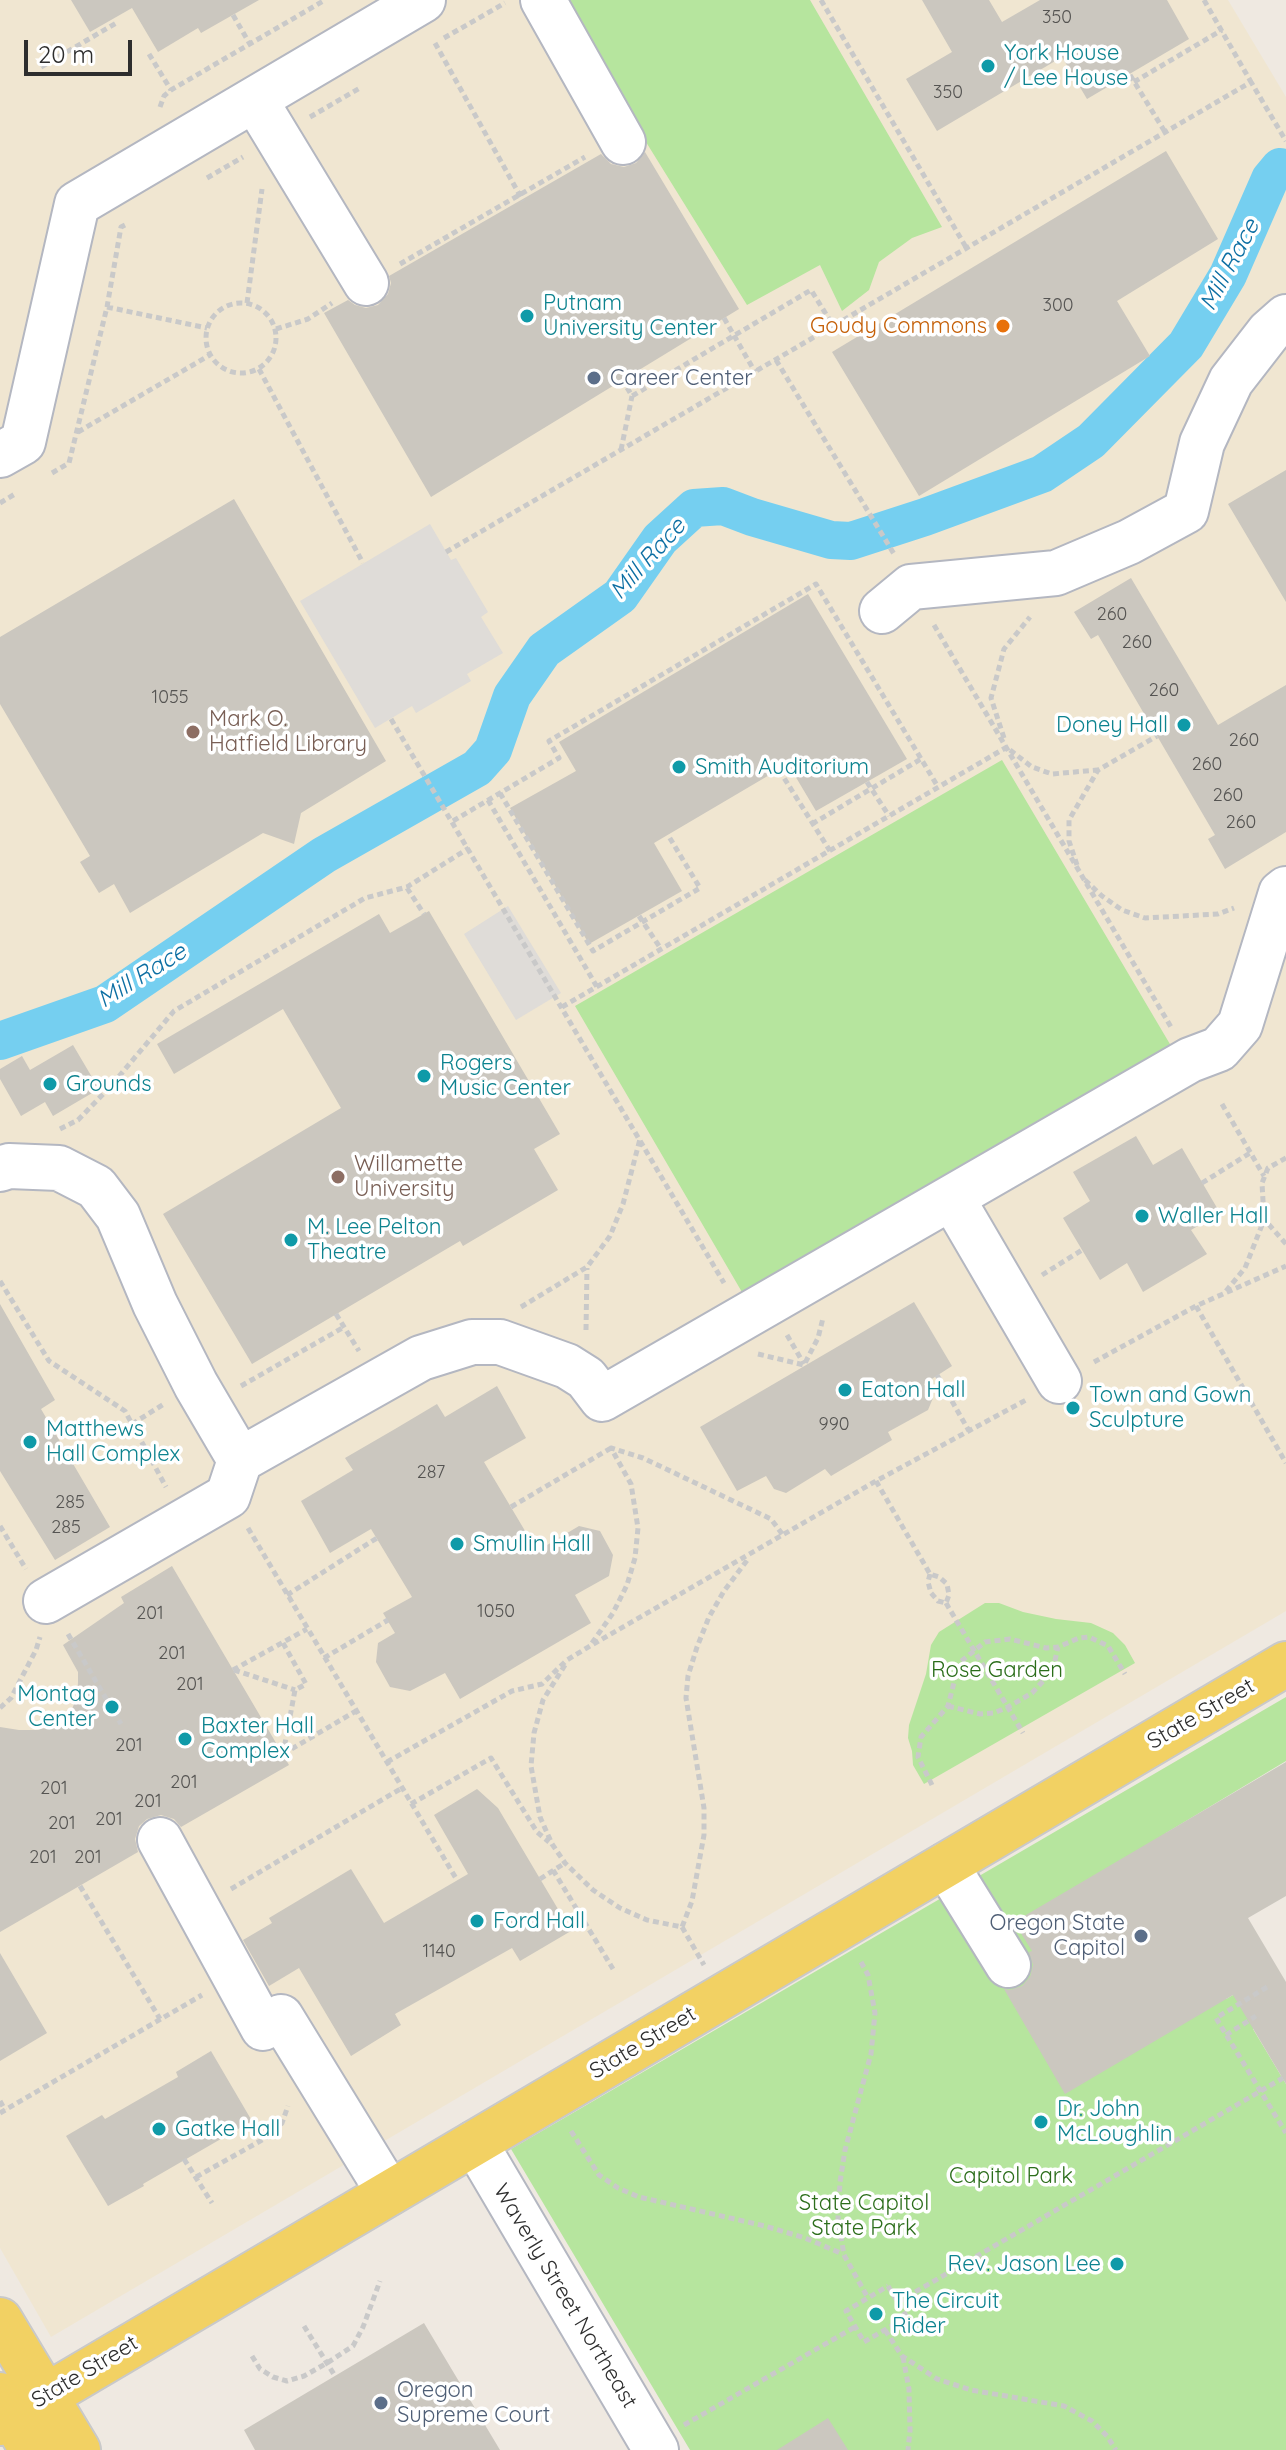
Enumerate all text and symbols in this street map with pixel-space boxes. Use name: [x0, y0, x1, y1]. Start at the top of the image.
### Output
house number: 350: [1042, 7, 1072, 29]
scale bar: [28, 24, 136, 74]
text: 20 m: [38, 39, 94, 69]
place label: York House / Lee House: [1004, 40, 1128, 92]
marker: York House / Lee House: [979, 57, 997, 75]
house number: 350: [933, 82, 963, 104]
water label: Mill Race: [1194, 214, 1266, 316]
place label: Putnam University Center: [543, 290, 717, 342]
house number: 300: [1043, 295, 1073, 317]
marker: Putnam University Center: [518, 307, 536, 325]
place label: Goudy Commons: [810, 313, 987, 339]
marker: Goudy Commons: [994, 317, 1012, 335]
place label: Career Center: [610, 365, 753, 391]
marker: Career Center: [585, 369, 603, 387]
water label: Mill Race: [604, 512, 692, 606]
house number: 260: [1097, 604, 1127, 626]
house number: 260: [1122, 632, 1152, 654]
house number: 260: [1149, 680, 1179, 702]
house number: 1055: [152, 687, 188, 709]
place label: Mark O. Hatfield Library: [209, 706, 367, 758]
place label: Doney Hall: [1056, 712, 1168, 738]
marker: Doney Hall: [1175, 716, 1193, 734]
marker: Mark O. Hatfield Library: [184, 723, 202, 741]
house number: 260: [1229, 730, 1259, 752]
place label: Smith Auditorium: [695, 754, 869, 780]
house number: 260: [1192, 754, 1222, 776]
marker: Smith Auditorium: [670, 758, 688, 776]
house number: 260: [1213, 785, 1243, 807]
house number: 260: [1226, 812, 1256, 834]
water label: Mill Race: [92, 937, 192, 1015]
place label: Rogers Music Center: [440, 1050, 571, 1102]
marker: Rogers Music Center: [415, 1067, 433, 1085]
place label: Grounds: [66, 1071, 151, 1097]
marker: Grounds: [41, 1075, 59, 1093]
place label: Willamette University: [354, 1151, 463, 1202]
marker: Willamette University: [329, 1168, 347, 1186]
place label: Waller Hall: [1158, 1203, 1268, 1229]
marker: Waller Hall: [1133, 1207, 1151, 1225]
place label: M. Lee Pelton Theatre: [307, 1214, 441, 1266]
marker: M. Lee Pelton Theatre: [282, 1231, 300, 1249]
place label: Eaton Hall: [861, 1377, 965, 1403]
marker: Eaton Hall: [836, 1381, 854, 1399]
place label: Town and Gown Sculpture: [1089, 1382, 1251, 1434]
marker: Town and Gown Sculpture: [1064, 1399, 1082, 1417]
house number: 990: [819, 1414, 849, 1436]
place label: Matthews Hall Complex: [46, 1416, 180, 1468]
marker: Matthews Hall Complex: [21, 1433, 39, 1451]
house number: 287: [417, 1462, 445, 1484]
house number: 285: [55, 1492, 85, 1514]
house number: 285: [51, 1517, 81, 1539]
place label: Smullin Hall: [473, 1531, 591, 1557]
marker: Smullin Hall: [448, 1535, 466, 1553]
house number: 1050: [477, 1601, 515, 1623]
house number: 201: [136, 1603, 164, 1625]
house number: 201: [158, 1643, 186, 1665]
park label: Rose Garden: [931, 1657, 1063, 1683]
street label: State Street: [1143, 1673, 1259, 1755]
house number: 201: [176, 1674, 204, 1696]
place label: Montag Center: [17, 1681, 96, 1732]
marker: Montag Center: [103, 1698, 121, 1716]
place label: Baxter Hall Complex: [201, 1713, 314, 1764]
marker: Baxter Hall Complex: [176, 1730, 194, 1748]
house number: 201: [115, 1735, 143, 1757]
house number: 201: [170, 1772, 198, 1794]
house number: 201: [40, 1778, 68, 1800]
house number: 201: [134, 1791, 162, 1813]
house number: 201: [95, 1809, 123, 1831]
house number: 201: [48, 1813, 76, 1835]
house number: 201: [29, 1847, 57, 1869]
house number: 201: [74, 1847, 102, 1869]
place label: Ford Hall: [493, 1908, 585, 1934]
place label: Oregon State Capitol: [990, 1910, 1125, 1962]
marker: Ford Hall: [468, 1912, 486, 1930]
marker: Oregon State Capitol: [1132, 1927, 1150, 1945]
house number: 1140: [422, 1941, 456, 1963]
street label: State Street: [585, 2001, 701, 2085]
place label: Dr. John McLoughlin: [1057, 2096, 1173, 2148]
marker: Dr. John McLoughlin: [1032, 2113, 1050, 2131]
place label: Gatke Hall: [175, 2116, 280, 2142]
marker: Gatke Hall: [150, 2120, 168, 2138]
park label: Capitol Park: [949, 2163, 1073, 2189]
street label: Waverly Street Northeast: [487, 2179, 643, 2413]
park label: State Capitol State Park: [799, 2190, 929, 2242]
place label: Rev. Jason Lee: [948, 2251, 1101, 2277]
marker: Rev. Jason Lee: [1108, 2255, 1126, 2273]
place label: The Circuit Rider: [892, 2288, 999, 2340]
marker: The Circuit Rider: [867, 2305, 885, 2323]
street label: State Street: [27, 2330, 143, 2414]
place label: Oregon Supreme Court: [397, 2377, 550, 2428]
marker: Oregon Supreme Court: [372, 2394, 390, 2412]

